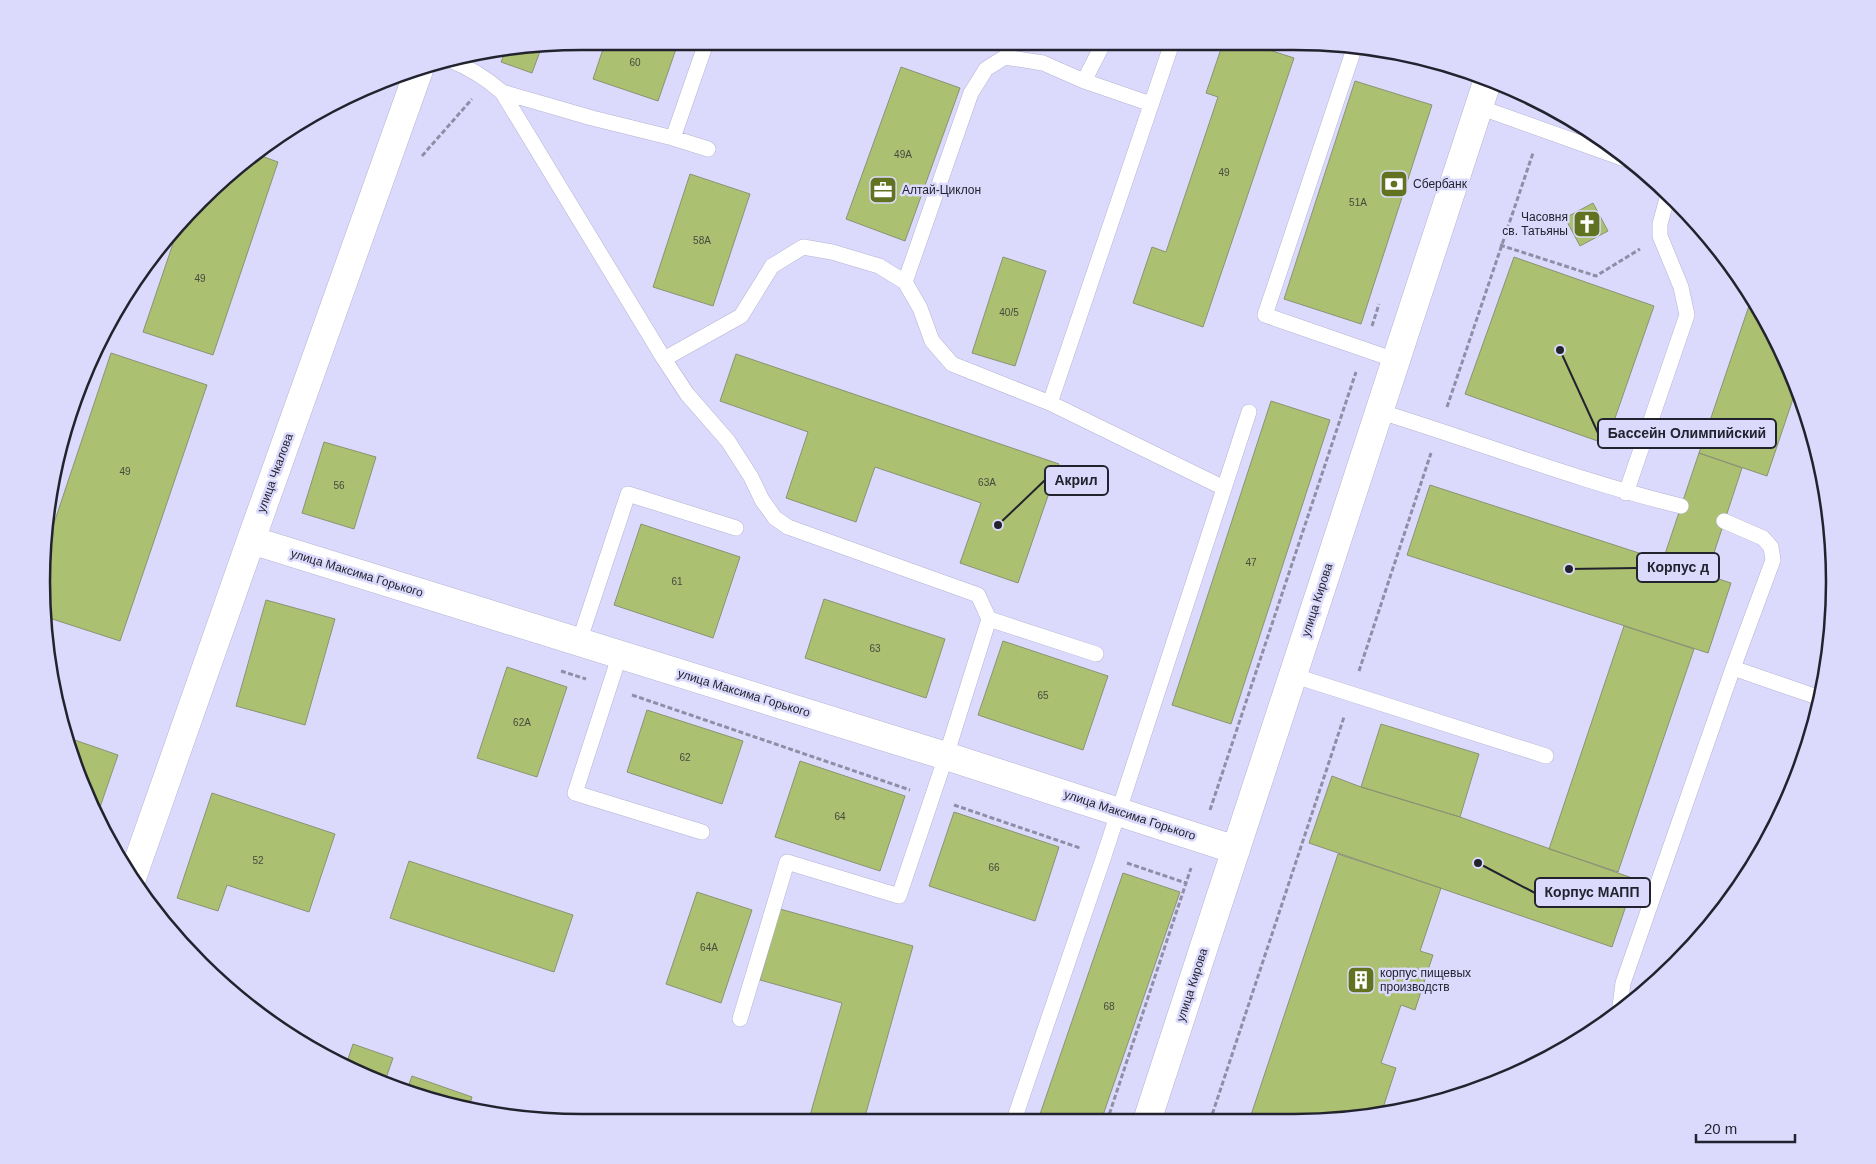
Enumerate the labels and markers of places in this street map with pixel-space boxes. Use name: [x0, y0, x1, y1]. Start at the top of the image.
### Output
bank icon: Сбербанк: [1379, 169, 1409, 199]
office icon: Алтай-Циклон: [868, 175, 898, 205]
place label: Сбербанк: [1413, 177, 1468, 191]
place label: Алтай-Циклон: [902, 183, 981, 197]
church icon: Часовня св. Татьяны: [1572, 209, 1602, 239]
place label: Часовня св. Татьяны: [1502, 210, 1568, 238]
callout: Бассейн Олимпийский: [1598, 419, 1776, 448]
callout: Акрил: [1045, 466, 1108, 495]
callout: Корпус д: [1637, 553, 1719, 582]
callout: Корпус МАПП: [1535, 878, 1650, 907]
building icon: корпус пищевых производств: [1346, 965, 1376, 995]
place label: корпус пищевых производств: [1380, 966, 1471, 994]

